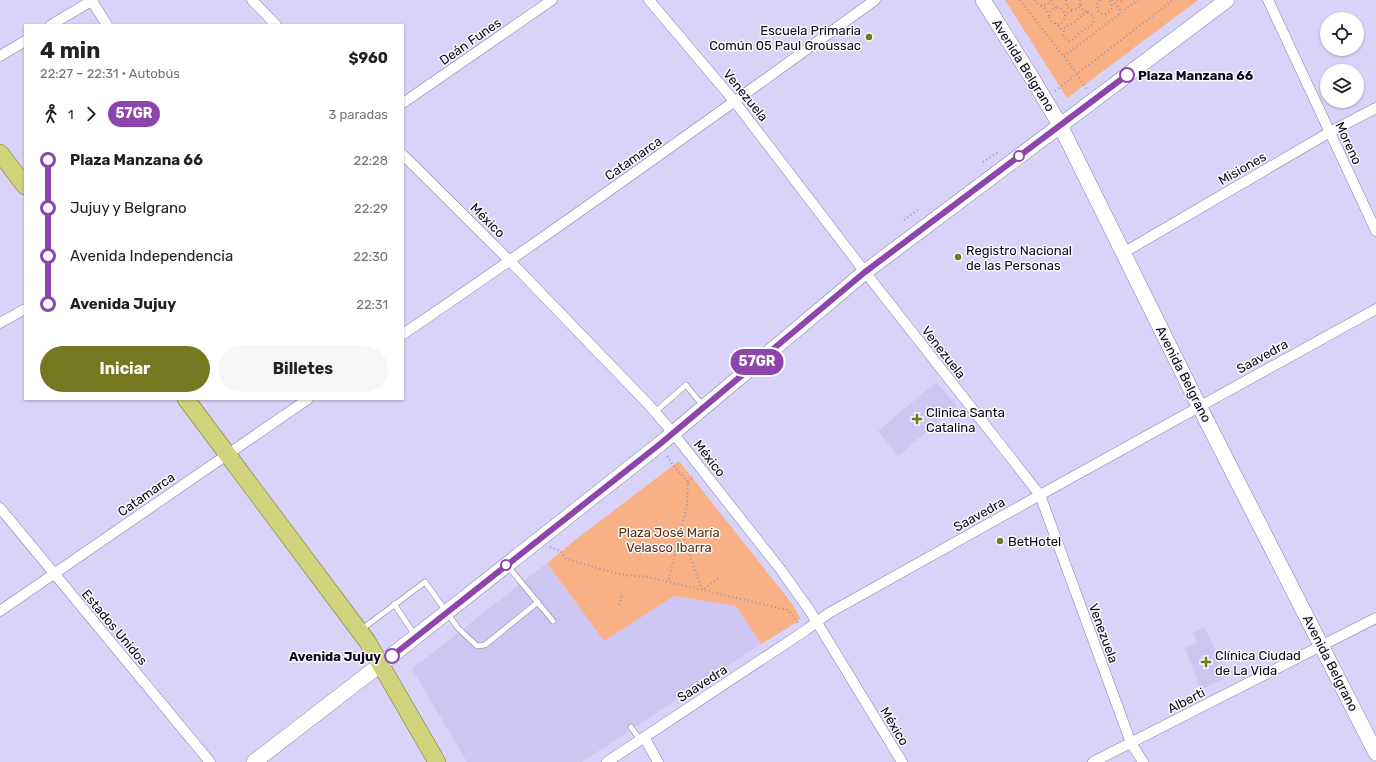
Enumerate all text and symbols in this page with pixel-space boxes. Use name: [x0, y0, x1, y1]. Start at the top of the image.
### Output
map controls: [1320, 12, 1364, 108]
button: locate: [1320, 12, 1364, 56]
street label: Deán Funes: [437, 15, 504, 68]
street label: Avenida Belgrano: [988, 16, 1058, 115]
place label: Escuela Primaria Común 05 Paul Groussac: [709, 23, 861, 53]
marker: Escuela Primaria Común 05 Paul Groussac: [864, 32, 874, 42]
text: 4 min: [40, 37, 100, 64]
text: $960: [348, 49, 388, 67]
button: layers: [1320, 64, 1364, 108]
text: 22:27 – 22:31 · Autobús: [40, 66, 180, 81]
street label: Venezuela: [720, 66, 771, 124]
marker: Plaza Manzana 66: [1119, 67, 1135, 83]
place label: Plaza Manzana 66: [1138, 68, 1254, 83]
icon: walk: [40, 103, 62, 125]
icon: forward: [80, 103, 102, 125]
text: 57GR: [116, 105, 152, 122]
text: 1: [68, 107, 74, 122]
text: 3 paradas: [329, 107, 388, 122]
street label: Moreno: [1332, 120, 1365, 167]
street label: Catamarca: [602, 133, 665, 183]
street label: Misiones: [1216, 149, 1269, 188]
unlabelled marker: [1013, 150, 1025, 162]
text: Plaza Manzana 66: [70, 151, 203, 169]
text: 22:28: [354, 153, 388, 168]
text: Jujuy y Belgrano: [70, 199, 187, 217]
street label: México: [467, 200, 508, 241]
text: 22:29: [354, 201, 388, 216]
place label: Registro Nacional de las Personas: [966, 243, 1072, 273]
text: Avenida Independencia: [70, 247, 233, 265]
text: 22:30: [353, 249, 388, 264]
marker: Registro Nacional de las Personas: [953, 252, 963, 262]
text: Avenida Jujuy: [70, 295, 176, 313]
text: 22:31: [356, 297, 388, 312]
street label: Venezuela: [919, 323, 969, 381]
street label: Avenida Belgrano: [1152, 324, 1214, 425]
street label: Saavedra: [1234, 336, 1290, 377]
button: Iniciar: [40, 346, 210, 392]
button: Billetes: [218, 346, 388, 392]
line badge: 57GR: [729, 349, 785, 375]
text: 57GR: [739, 353, 775, 370]
place label: Clinica Santa Catalina: [926, 405, 1005, 435]
marker: Clinica Santa Catalina: [911, 413, 923, 425]
street label: México: [691, 437, 729, 480]
street label: Catamarca: [115, 469, 178, 519]
street label: Saavedra: [951, 494, 1007, 535]
park label: Plaza José María Velasco Ibarra: [618, 525, 720, 555]
place label: BetHotel: [1008, 534, 1061, 549]
marker: BetHotel: [995, 536, 1005, 546]
unlabelled marker: [500, 559, 512, 571]
street label: Estados Unidos: [79, 587, 151, 668]
street label: Venezuela: [1086, 601, 1121, 665]
street label: Avenida Belgrano: [1299, 613, 1361, 714]
marker: Avenida Jujuy: [384, 648, 400, 664]
place label: Clínica Ciudad de La Vida: [1215, 648, 1301, 678]
place label: Avenida Jujuy: [289, 649, 381, 664]
marker: Clínica Ciudad de La Vida: [1200, 656, 1212, 668]
street label: Saavedra: [675, 662, 730, 705]
street label: Alberti: [1165, 685, 1207, 716]
street label: México: [877, 704, 912, 748]

